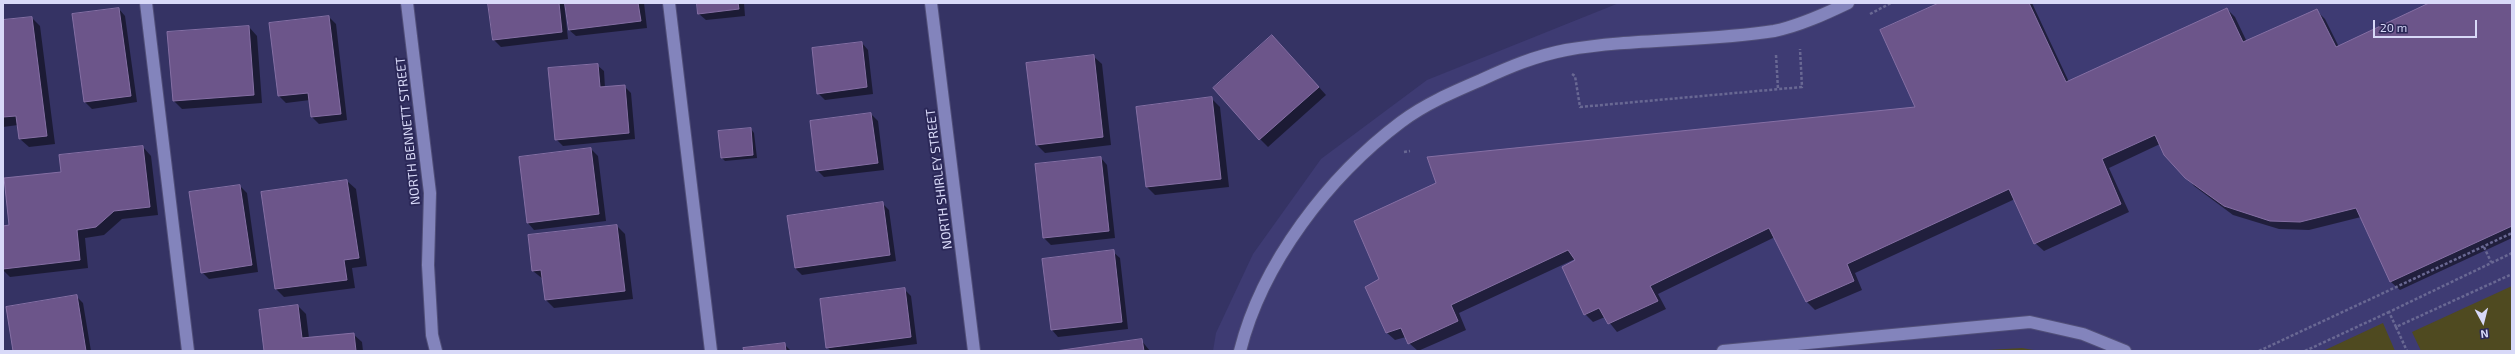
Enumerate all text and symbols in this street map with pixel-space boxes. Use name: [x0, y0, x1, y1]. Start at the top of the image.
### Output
scale bar: [2375, 12, 2479, 38]
text: 20 m: [2380, 20, 2407, 34]
street label: NORTH BENNETT STREET: [392, 56, 424, 206]
street label: NORTH SHIRLEY STREET: [923, 108, 955, 250]
north arrow: [2463, 302, 2503, 342]
text: N: [2480, 327, 2489, 341]

